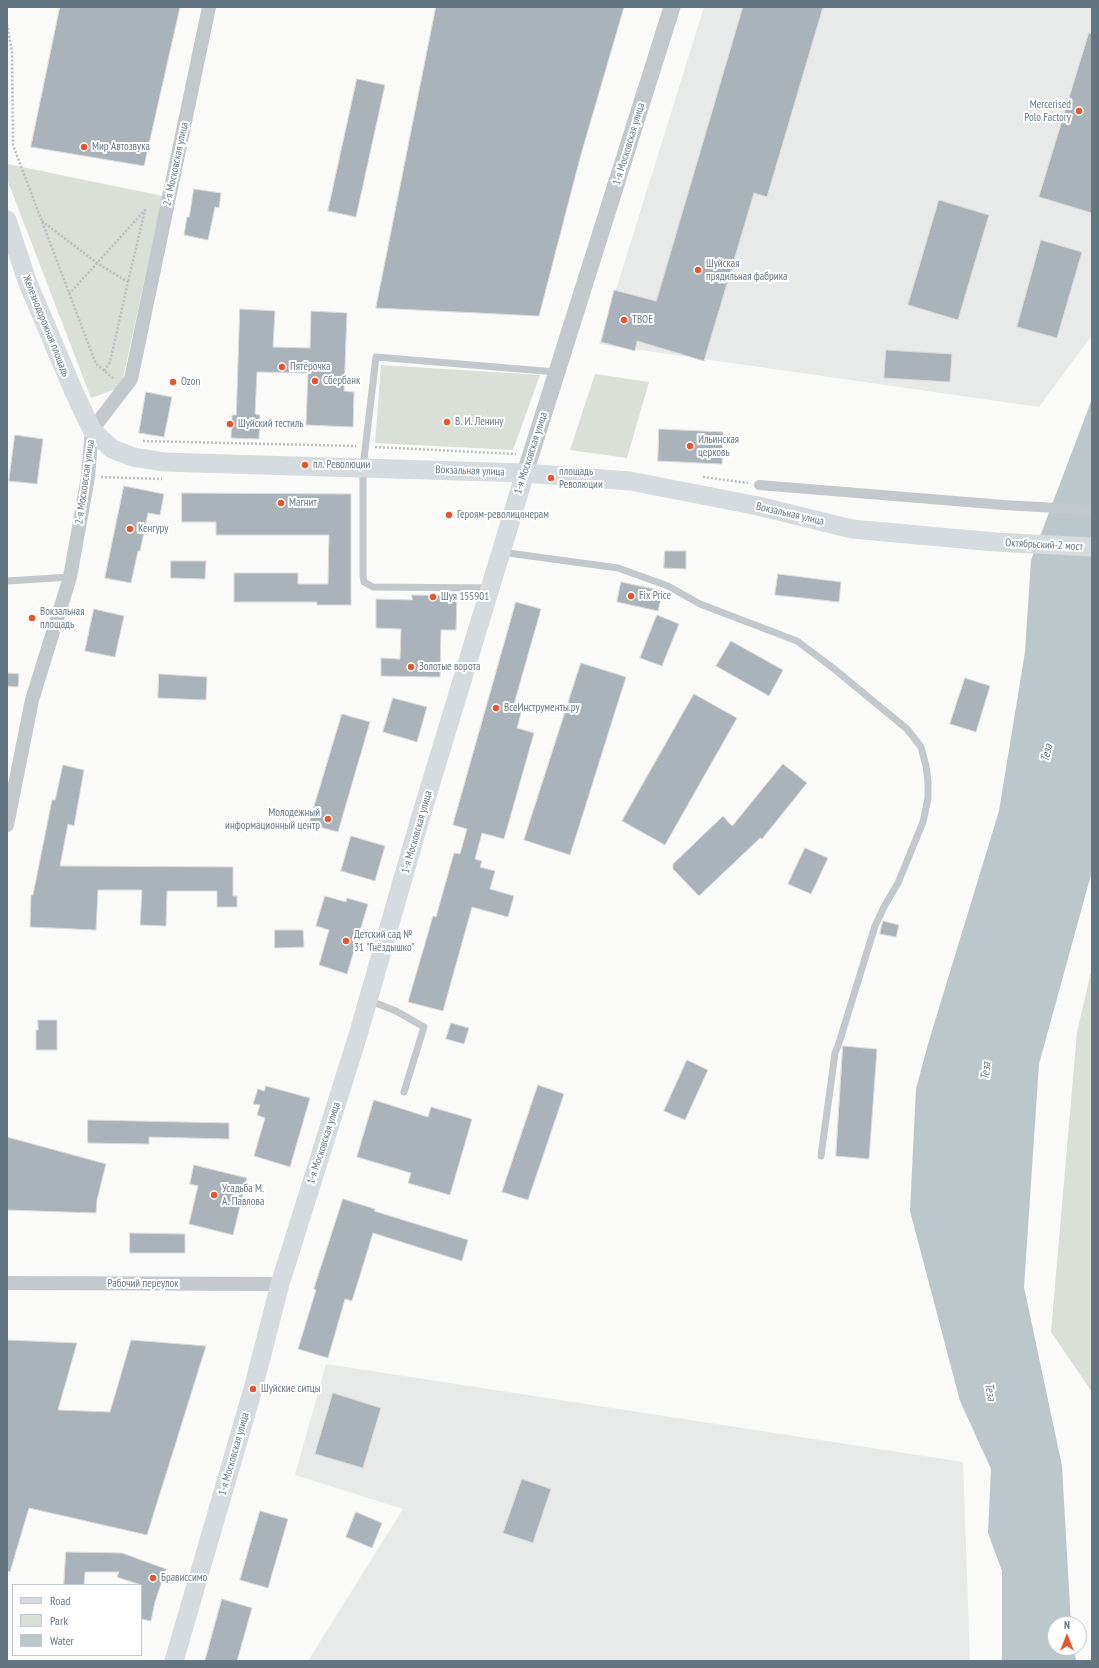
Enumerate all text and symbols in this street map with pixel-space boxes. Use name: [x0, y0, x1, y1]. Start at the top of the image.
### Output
place label: Mercerised Polo Factory: [1024, 98, 1071, 124]
street label: 1-я Московская улица: [610, 101, 648, 187]
marker: Mercerised Polo Factory: [1074, 106, 1084, 116]
street label: 2-я Московская улица: [161, 121, 191, 207]
place label: Мир Автозвука: [92, 140, 150, 154]
marker: Мир Автозвука: [79, 142, 89, 152]
place label: Шуйская прядильная фабрика: [706, 257, 787, 283]
marker: Шуйская прядильная фабрика: [693, 265, 703, 275]
street label: Железнодорожная площадь: [20, 273, 72, 379]
place label: ТВОЕ: [632, 313, 653, 327]
marker: ТВОЕ: [619, 315, 629, 325]
place label: Пятёрочка: [290, 360, 331, 374]
marker: Пятёрочка: [277, 362, 287, 372]
place label: Сбербанк: [323, 374, 360, 388]
place label: Ozon: [181, 375, 200, 389]
marker: Сбербанк: [310, 376, 320, 386]
marker: Ozon: [168, 377, 178, 387]
street label: 1-я Московская улица: [512, 410, 550, 496]
place label: В. И. Ленину: [455, 415, 503, 429]
place label: Шуйский тестиль: [238, 417, 303, 431]
marker: В. И. Ленину: [442, 417, 452, 427]
marker: Шуйский тестиль: [225, 419, 235, 429]
place label: Ильинская церковь: [698, 433, 739, 459]
street label: 2-я Московская улица: [73, 439, 97, 525]
marker: Ильинская церковь: [685, 441, 695, 451]
place label: пл. Революции: [313, 458, 370, 472]
marker: пл. Революции: [300, 460, 310, 470]
street label: Вокзальная улица: [435, 463, 505, 479]
place label: площадь Революции: [559, 465, 603, 491]
marker: площадь Революции: [546, 473, 556, 483]
place label: Магнит: [289, 496, 317, 510]
marker: Магнит: [276, 498, 286, 508]
street label: Вокзальная улица: [755, 500, 825, 528]
place label: Героям-револицонерам: [457, 508, 549, 522]
marker: Героям-револицонерам: [444, 510, 454, 520]
place label: Кенгуру: [138, 522, 168, 536]
marker: Кенгуру: [125, 524, 135, 534]
street label: Октябрьский-2 мост: [1005, 536, 1083, 554]
place label: Fix Price: [639, 589, 671, 603]
place label: Шуя 155901: [441, 590, 489, 604]
marker: Fix Price: [626, 591, 636, 601]
marker: Шуя 155901: [428, 592, 438, 602]
place label: Вокзальная площадь: [40, 605, 85, 631]
marker: Вокзальная площадь: [27, 613, 37, 623]
place label: Золотые ворота: [419, 660, 480, 674]
marker: Золотые ворота: [406, 662, 416, 672]
place label: ВсеИнструменты.ру: [504, 701, 580, 715]
marker: ВсеИнструменты.ру: [491, 703, 501, 713]
water label: Теза: [1038, 743, 1056, 763]
street label: 1-я Московская улица: [399, 789, 435, 875]
place label: Молодежный информационный центр: [225, 806, 320, 832]
marker: Молодежный информационный центр: [323, 814, 333, 824]
place label: Детский сад № 31 "Гнёздышко": [354, 928, 414, 954]
marker: Детский сад № 31 "Гнёздышко": [341, 936, 351, 946]
water label: Теза: [978, 1061, 994, 1081]
street label: 1-я Московская улица: [305, 1100, 343, 1186]
place label: Усадьба М. А. Павлова: [222, 1182, 264, 1208]
marker: Усадьба М. А. Павлова: [209, 1190, 219, 1200]
street label: Рабочий переулок: [108, 1277, 178, 1291]
place label: Шуйские ситцы: [261, 1382, 321, 1396]
water label: Теза: [981, 1382, 999, 1402]
marker: Шуйские ситцы: [248, 1384, 258, 1394]
street label: 1-я Московская улица: [216, 1411, 252, 1497]
place label: Брависсимо: [161, 1571, 207, 1585]
marker: Брависсимо: [148, 1573, 158, 1583]
legend: [12, 1584, 142, 1656]
text: Road: [50, 1593, 70, 1608]
text: Park: [50, 1613, 68, 1628]
north arrow: [1047, 1616, 1087, 1656]
text: N: [1064, 1618, 1070, 1632]
text: Water: [50, 1633, 74, 1648]

